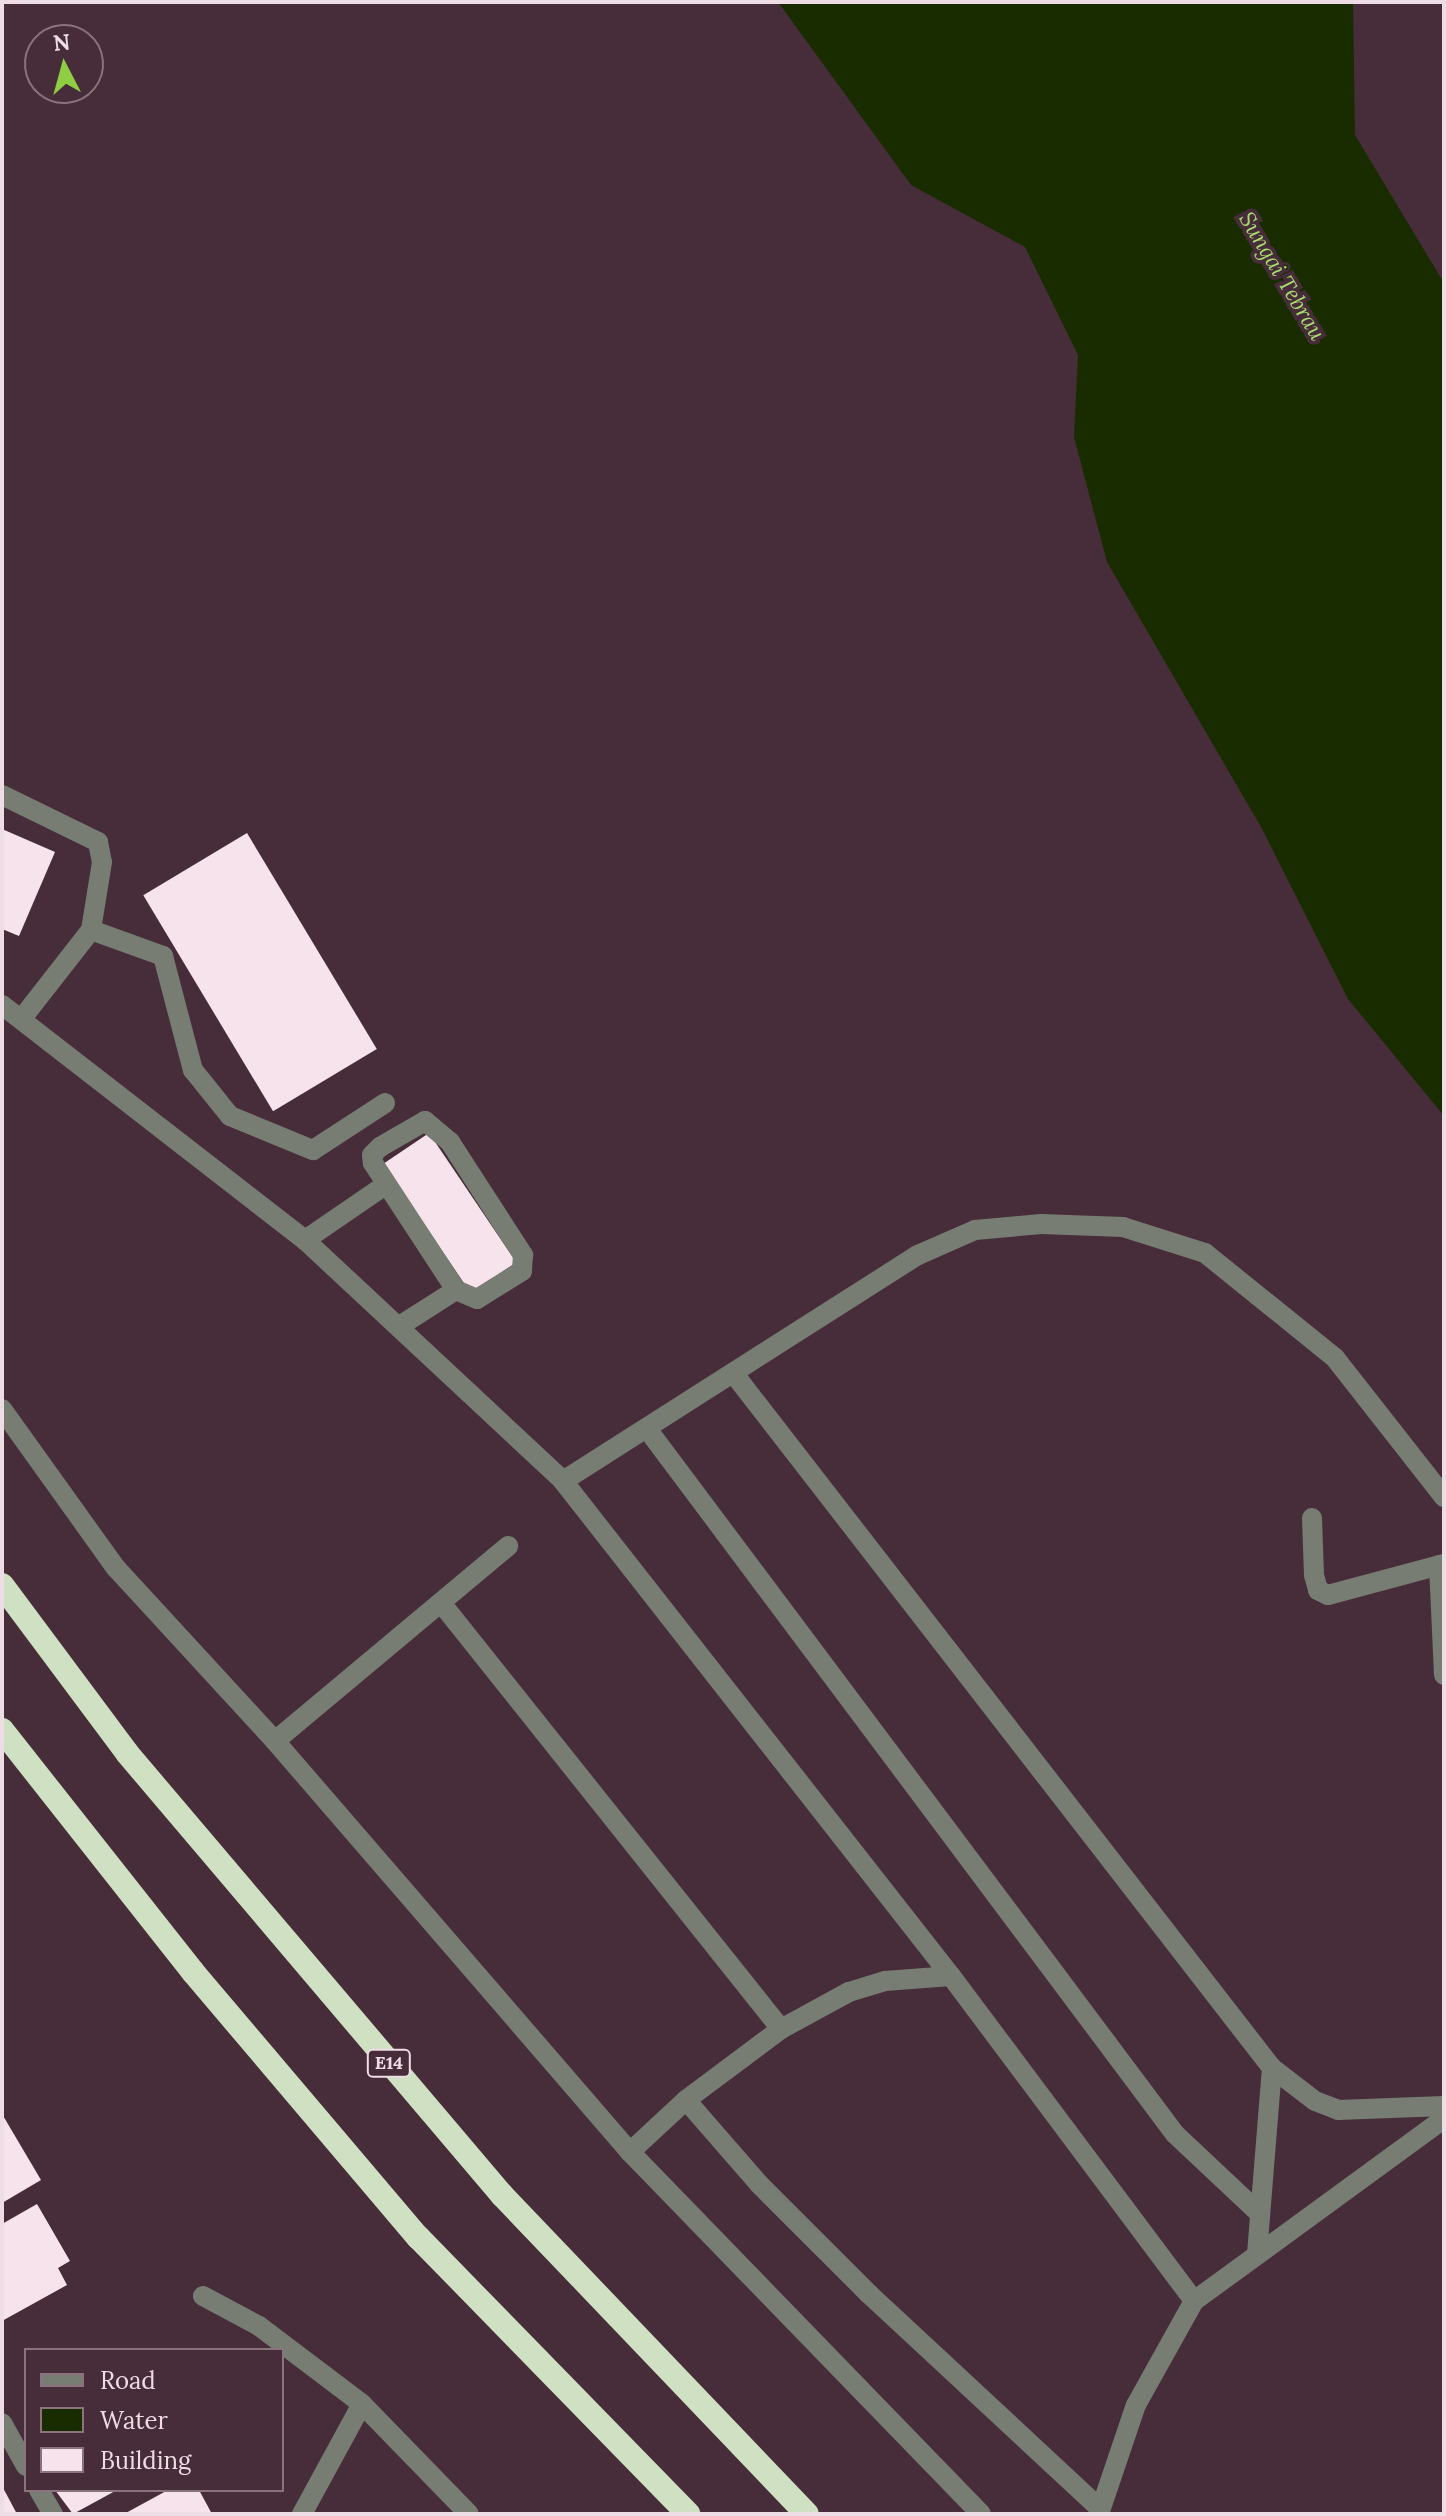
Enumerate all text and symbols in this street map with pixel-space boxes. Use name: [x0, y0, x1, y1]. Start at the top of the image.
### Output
north arrow: [24, 24, 104, 104]
text: N: [52, 27, 72, 57]
water label: Sungai Tebrau: [1233, 207, 1331, 345]
road number: E14: [365, 2049, 413, 2077]
legend: [24, 2348, 284, 2492]
text: Road: [100, 2365, 156, 2396]
text: Water: [100, 2405, 168, 2436]
text: Building: [100, 2445, 191, 2476]

